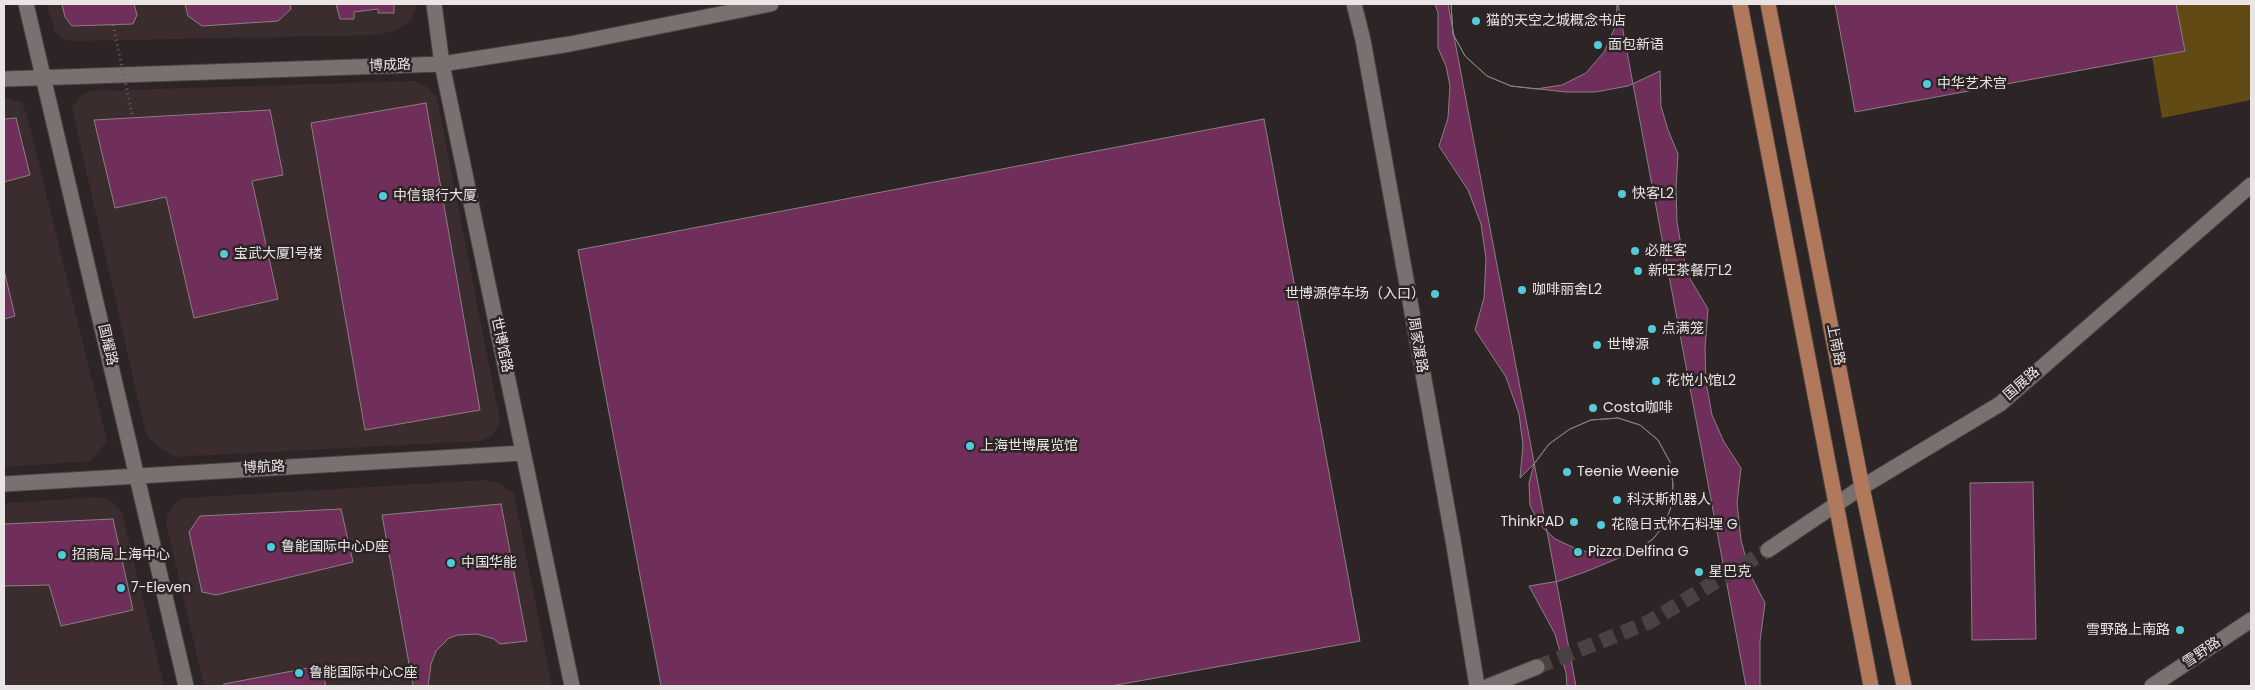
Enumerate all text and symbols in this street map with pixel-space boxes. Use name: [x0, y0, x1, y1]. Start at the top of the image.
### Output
place label: 猫的天空之城概念书店: [1486, 13, 1626, 29]
marker: 猫的天空之城概念书店: [1470, 15, 1482, 27]
place label: 面包新语: [1608, 37, 1664, 53]
marker: 面包新语: [1592, 39, 1604, 51]
street label: 博成路: [369, 57, 411, 75]
place label: 中华艺术宫: [1937, 76, 2007, 92]
marker: 中华艺术宫: [1921, 78, 1933, 90]
place label: 快客L2: [1632, 186, 1674, 202]
place label: 中信银行大厦: [393, 188, 477, 204]
marker: 快客L2: [1616, 188, 1628, 200]
marker: 中信银行大厦: [377, 190, 389, 202]
place label: 必胜客: [1645, 243, 1687, 259]
marker: 必胜客: [1629, 245, 1641, 257]
place label: 宝武大厦1号楼: [234, 246, 322, 262]
marker: 宝武大厦1号楼: [218, 248, 230, 260]
place label: 新旺茶餐厅L2: [1648, 263, 1732, 279]
marker: 新旺茶餐厅L2: [1632, 265, 1644, 277]
place label: 咖啡丽舍L2: [1532, 282, 1602, 298]
marker: 咖啡丽舍L2: [1516, 284, 1528, 296]
place label: 世博源停车场（入口）: [1285, 286, 1425, 302]
marker: 世博源停车场（入口）: [1429, 288, 1441, 300]
street label: 世博馆路: [487, 316, 515, 374]
street label: 周家渡路: [1404, 316, 1430, 374]
place label: 点满笼: [1662, 321, 1704, 337]
street label: 国耀路: [94, 323, 120, 367]
marker: 点满笼: [1646, 323, 1658, 335]
street label: 上南路: [1823, 323, 1847, 367]
place label: 世博源: [1607, 337, 1649, 353]
marker: 世博源: [1591, 339, 1603, 351]
street label: 国展路: [2001, 364, 2043, 404]
place label: 花悦小馆L2: [1666, 373, 1736, 389]
marker: 花悦小馆L2: [1650, 375, 1662, 387]
place label: Costa咖啡: [1603, 400, 1673, 416]
marker: Costa咖啡: [1587, 402, 1599, 414]
place label: 上海世博展览馆: [980, 438, 1078, 454]
marker: 上海世博展览馆: [964, 440, 976, 452]
street label: 博航路: [243, 459, 285, 477]
place label: Teenie Weenie: [1577, 464, 1679, 480]
marker: Teenie Weenie: [1561, 466, 1573, 478]
place label: 科沃斯机器人: [1627, 492, 1711, 508]
marker: 科沃斯机器人: [1611, 494, 1623, 506]
place label: ThinkPAD: [1500, 514, 1564, 530]
marker: ThinkPAD: [1568, 516, 1580, 528]
place label: 花隐日式怀石料理 G: [1611, 517, 1738, 533]
marker: 花隐日式怀石料理 G: [1595, 519, 1607, 531]
place label: 鲁能国际中心D座: [281, 539, 389, 555]
marker: 鲁能国际中心D座: [265, 541, 277, 553]
place label: Pizza Delfina G: [1588, 544, 1689, 560]
marker: Pizza Delfina G: [1572, 546, 1584, 558]
place label: 招商局上海中心: [72, 547, 170, 563]
marker: 招商局上海中心: [56, 549, 68, 561]
place label: 中国华能: [461, 555, 517, 571]
marker: 中国华能: [445, 557, 457, 569]
place label: 星巴克: [1709, 564, 1751, 580]
marker: 星巴克: [1693, 566, 1705, 578]
place label: 7-Eleven: [131, 580, 191, 596]
marker: 7-Eleven: [115, 582, 127, 594]
place label: 雪野路上南路: [2086, 622, 2170, 638]
marker: 雪野路上南路: [2174, 624, 2186, 636]
street label: 雪野路: [2180, 634, 2224, 672]
place label: 鲁能国际中心C座: [309, 665, 418, 681]
marker: 鲁能国际中心C座: [293, 667, 305, 679]

